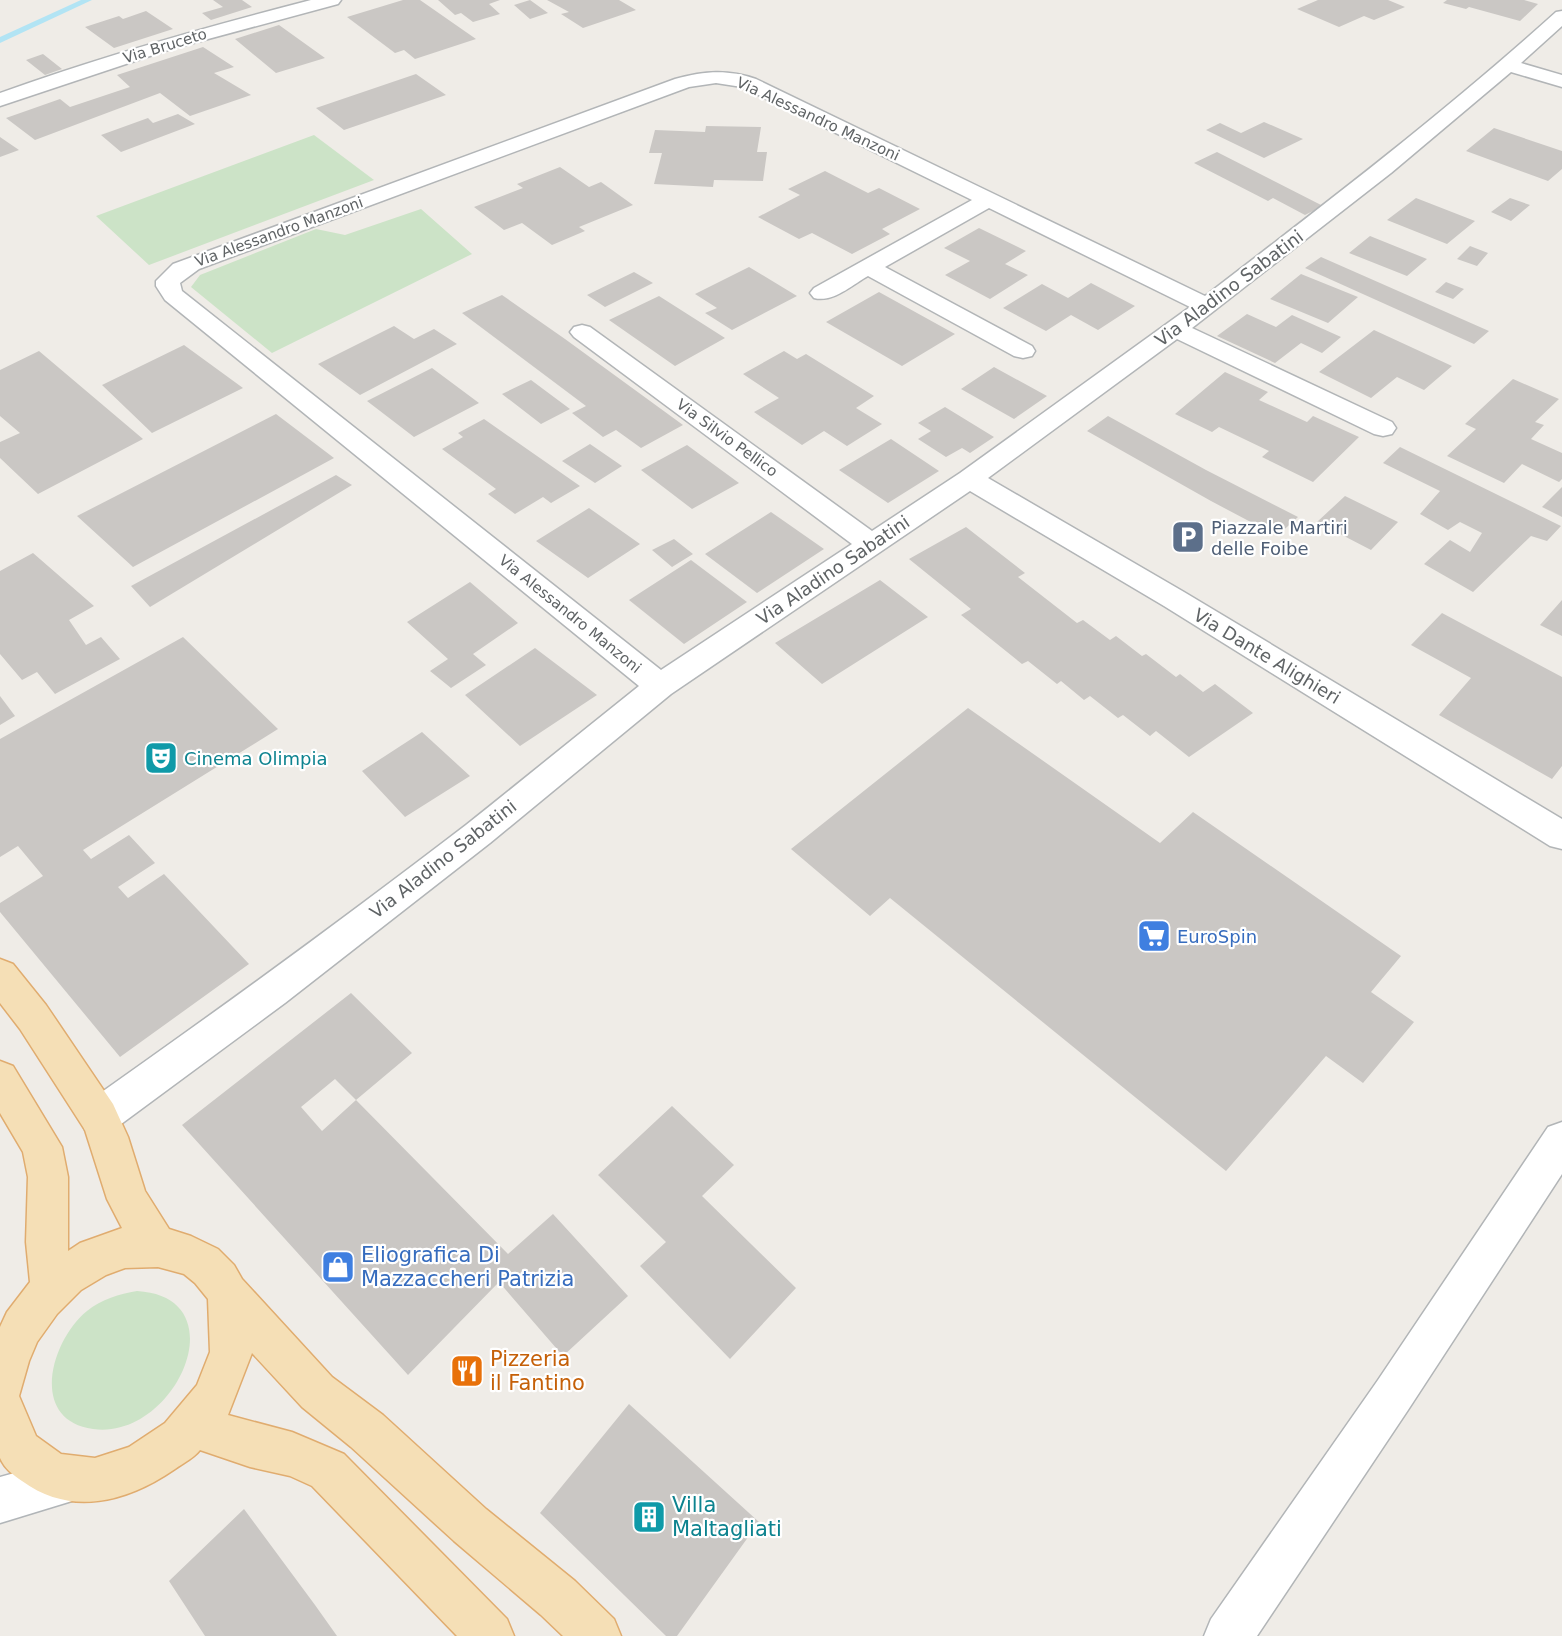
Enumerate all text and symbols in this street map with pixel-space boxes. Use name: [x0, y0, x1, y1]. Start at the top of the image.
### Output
street label: Via Bruceto: [121, 25, 209, 67]
street label: Via Alessandro Manzoni: [734, 73, 902, 165]
street label: Via Alessandro Manzoni: [192, 193, 366, 271]
street label: Via Aladino Sabatini: [1151, 225, 1307, 351]
street label: Via Silvio Pellico: [673, 395, 781, 481]
street label: Via Aladino Sabatini: [753, 511, 913, 629]
place label: Piazzale Martiri delle Foibe: [1211, 517, 1348, 559]
parking icon: Piazzale Martiri delle Foibe: [1170, 519, 1206, 555]
street label: Via Alessandro Manzoni: [495, 551, 645, 677]
street label: Via Dante Alighieri: [1190, 604, 1344, 708]
theatre icon: Cinema Olimpia: [143, 740, 179, 776]
place label: Cinema Olimpia: [184, 748, 328, 769]
street label: Via Aladino Sabatini: [366, 795, 520, 923]
supermarket icon: EuroSpin: [1136, 918, 1172, 954]
place label: EuroSpin: [1177, 926, 1257, 947]
place label: Eliografica Di Mazzaccheri Patrizia: [361, 1243, 574, 1291]
shop icon: Eliografica Di Mazzaccheri Patrizia: [320, 1249, 356, 1285]
place label: Pizzeria il Fantino: [490, 1347, 585, 1395]
restaurant icon: Pizzeria il Fantino: [449, 1353, 485, 1389]
place label: Villa Maltagliati: [672, 1493, 782, 1541]
building icon: Villa Maltagliati: [631, 1499, 667, 1535]

